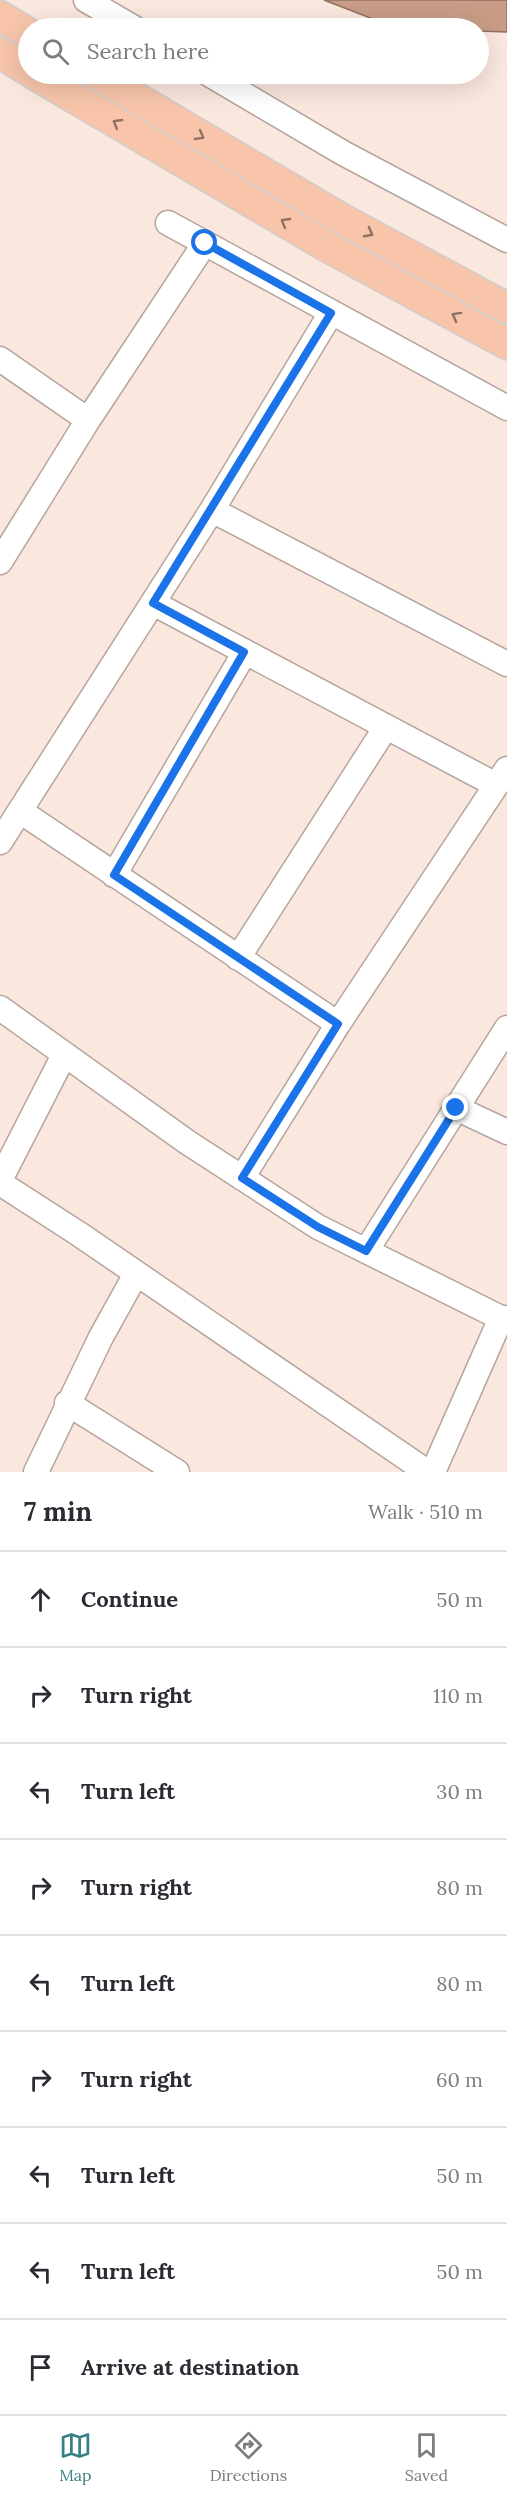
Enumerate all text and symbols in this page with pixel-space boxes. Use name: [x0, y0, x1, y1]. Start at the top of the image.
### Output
search box: [18, 18, 489, 84]
icon: search: [39, 35, 72, 68]
text: Search here: [87, 37, 209, 65]
one-way arrow: [113, 119, 123, 130]
one-way arrow: [194, 128, 204, 140]
one-way arrow: [281, 218, 291, 229]
one-way arrow: [363, 226, 373, 237]
route start: [191, 229, 217, 255]
one-way arrow: [452, 312, 462, 323]
route end: [442, 1094, 468, 1120]
text: 7 min: [24, 1495, 92, 1528]
text: Walk · 510 m: [368, 1499, 483, 1524]
icon: ahead: [24, 1583, 57, 1616]
text: Continue: [81, 1585, 178, 1613]
text: 50 m: [437, 1587, 483, 1612]
icon: right: [24, 1679, 57, 1712]
text: Turn right: [81, 1681, 192, 1709]
text: 110 m: [433, 1683, 483, 1708]
icon: left: [24, 1775, 57, 1808]
text: Turn left: [81, 1777, 175, 1805]
text: 30 m: [436, 1779, 483, 1804]
icon: right: [24, 1871, 57, 1904]
text: Turn right: [81, 1873, 192, 1901]
text: 80 m: [436, 1875, 483, 1900]
icon: left: [24, 1967, 57, 2000]
text: Turn left: [81, 1969, 175, 1997]
text: 80 m: [436, 1971, 483, 1996]
icon: right: [24, 2063, 57, 2096]
text: Turn right: [81, 2065, 192, 2093]
text: 60 m: [436, 2067, 483, 2092]
icon: left: [24, 2159, 57, 2192]
text: Turn left: [81, 2161, 175, 2189]
text: 50 m: [437, 2163, 483, 2188]
icon: left: [24, 2255, 57, 2288]
text: Turn left: [81, 2257, 175, 2285]
text: 50 m: [437, 2259, 483, 2284]
icon: arrive: [24, 2351, 57, 2384]
text: Arrive at destination: [81, 2353, 299, 2381]
tab: Map: [59, 2429, 92, 2485]
tab: Directions: [210, 2429, 287, 2485]
tab: Saved: [405, 2429, 448, 2485]

